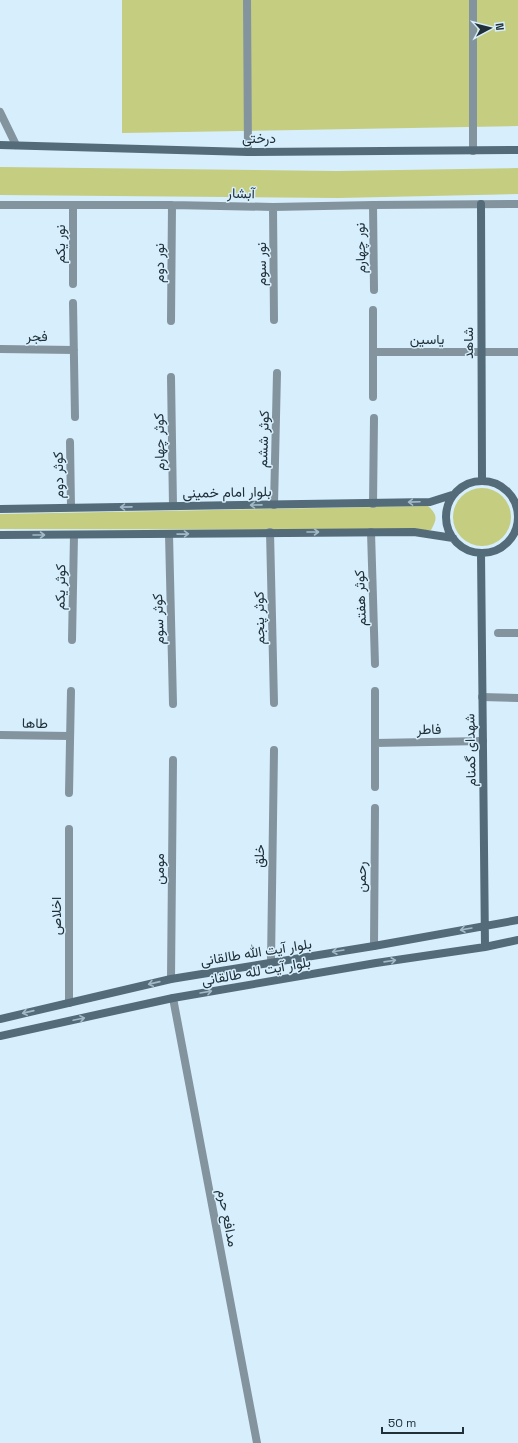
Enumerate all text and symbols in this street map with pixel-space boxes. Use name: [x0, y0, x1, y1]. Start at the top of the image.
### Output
north arrow: [470, 8, 510, 48]
text: N: [493, 22, 507, 31]
street label: درختی: [242, 129, 276, 147]
street label: آبشار: [226, 184, 257, 202]
street label: نور چهارم: [351, 222, 370, 273]
street label: نور یکم: [51, 224, 69, 264]
street label: نور سوم: [252, 242, 270, 286]
street label: نور دوم: [150, 243, 168, 283]
street label: فجر: [25, 327, 48, 345]
street label: شاهد: [459, 327, 477, 359]
street label: یاسین: [410, 330, 444, 348]
street label: کوثر ششم: [253, 410, 273, 468]
street label: کوثر چهارم: [149, 413, 170, 471]
street label: کوثر دوم: [49, 451, 67, 499]
street label: بلوار امام خمینی: [182, 482, 272, 502]
one-way arrow: [408, 499, 421, 506]
one-way arrow: [250, 501, 263, 509]
one-way arrow: [120, 503, 133, 511]
one-way arrow: [306, 528, 319, 536]
one-way arrow: [176, 530, 189, 538]
one-way arrow: [32, 531, 45, 539]
street label: کوثر یکم: [51, 564, 69, 610]
street label: کوثر هفتم: [350, 570, 370, 626]
street label: کوثر پنجم: [250, 591, 269, 645]
street label: کوثر سوم: [148, 593, 168, 645]
street label: شهدای گمنام: [460, 713, 480, 787]
street label: طاها: [22, 714, 48, 732]
street label: فاطر: [416, 720, 441, 738]
street label: خلق: [250, 844, 268, 868]
street label: مومن: [150, 853, 168, 885]
street label: رحمن: [352, 861, 370, 893]
street label: اخلاص: [47, 897, 65, 935]
one-way arrow: [460, 925, 473, 933]
street label: بلوار آیت الله طالقانی: [199, 934, 313, 970]
one-way arrow: [332, 948, 345, 956]
street label: بلوار آیت لله طالقانی: [200, 953, 312, 989]
one-way arrow: [383, 957, 396, 965]
one-way arrow: [148, 979, 161, 987]
one-way arrow: [199, 988, 212, 996]
one-way arrow: [22, 1009, 35, 1017]
one-way arrow: [72, 1014, 85, 1022]
street label: مدافع حرم: [212, 1188, 242, 1249]
scale bar: [382, 1409, 463, 1435]
text: 50 m: [388, 1415, 416, 1431]

